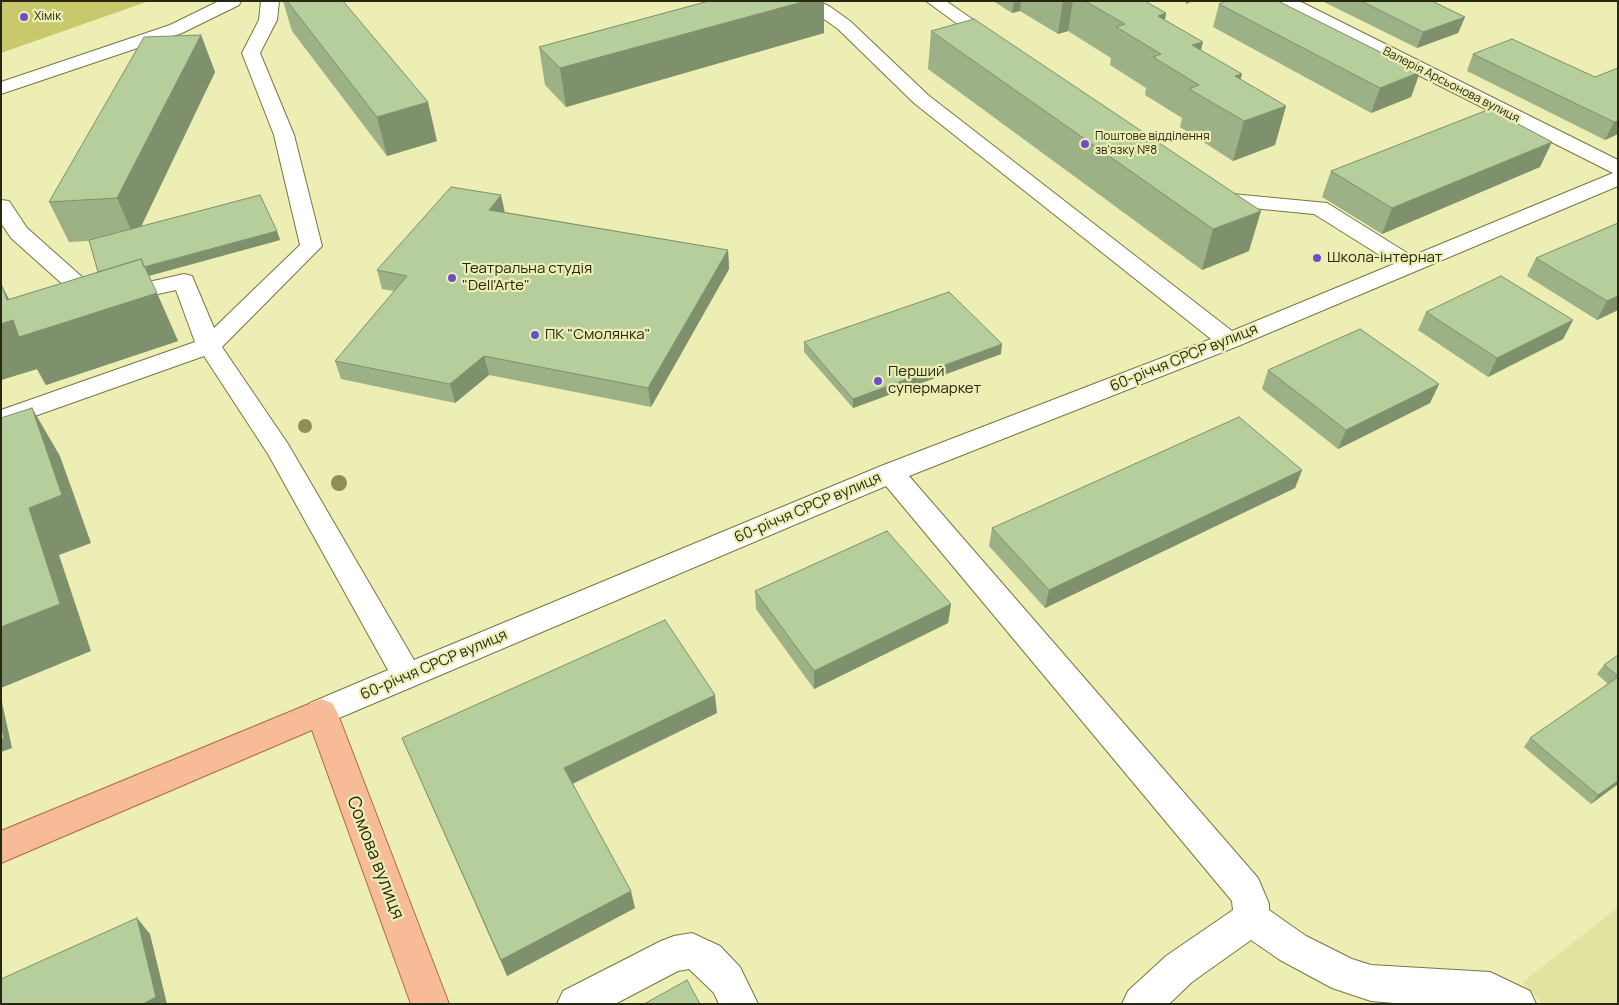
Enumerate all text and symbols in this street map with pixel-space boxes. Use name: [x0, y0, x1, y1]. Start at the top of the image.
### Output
place label: Хiмік: [34, 10, 61, 24]
marker: Хiмік: [18, 11, 30, 23]
street label: Валерія Арсьонова вулиця: [1380, 44, 1522, 126]
place label: Поштове відділення зв'язку №8: [1095, 130, 1210, 158]
marker: Поштове відділення зв'язку №8: [1079, 138, 1091, 150]
place label: Школа-інтернат: [1327, 249, 1442, 267]
marker: Школа-інтернат: [1311, 252, 1323, 264]
place label: Театральна студiя "Dell'Arte": [462, 260, 592, 295]
marker: Театральна студiя "Dell'Arte": [446, 272, 458, 284]
street label: 60-річчя СРСР вулиця: [1108, 320, 1260, 396]
place label: ПК "Смолянка": [545, 326, 650, 344]
marker: ПК "Смолянка": [529, 329, 541, 341]
place label: Перший супермаркет: [888, 363, 981, 398]
marker: Перший супермаркет: [872, 375, 884, 387]
street label: 60-річчя СРСР вулиця: [732, 469, 884, 547]
street label: 60-річчя СРСР вулиця: [358, 626, 510, 704]
street label: Сомова вулиця: [342, 793, 408, 923]

